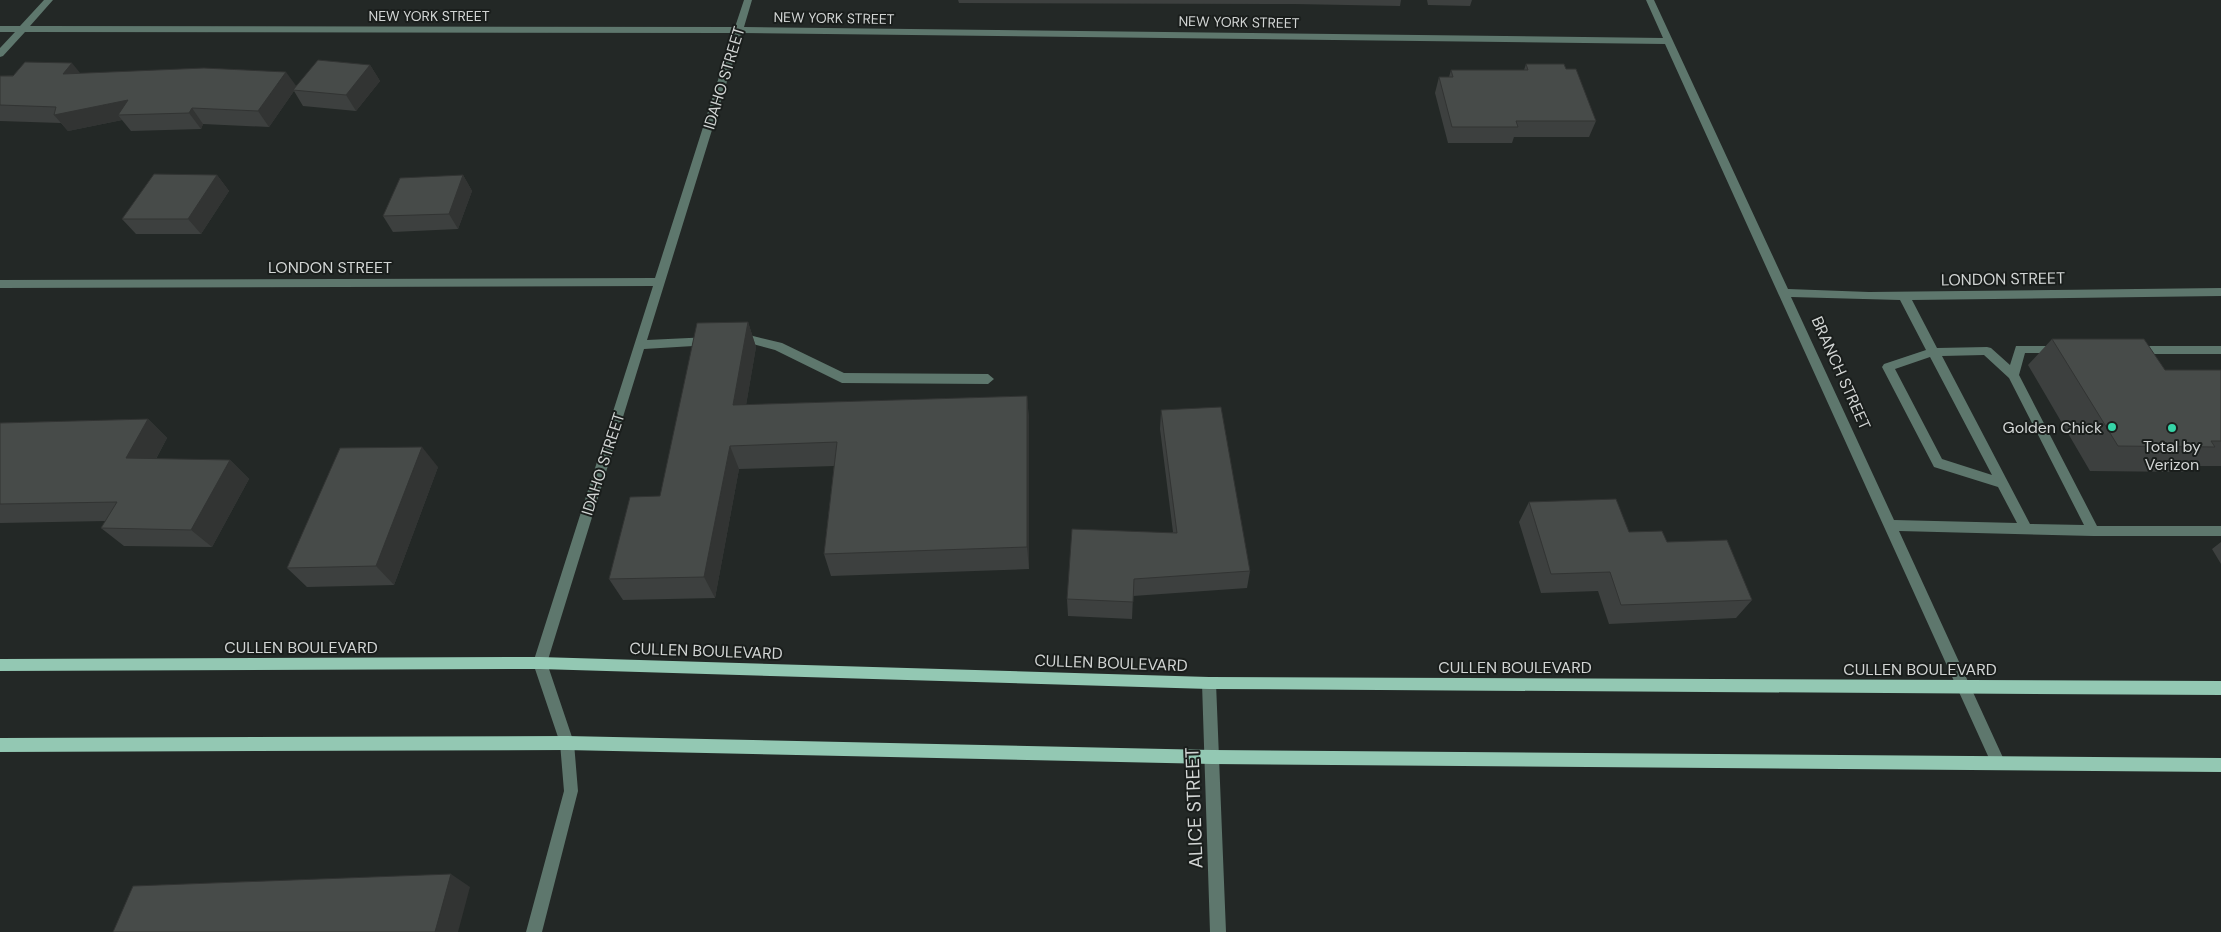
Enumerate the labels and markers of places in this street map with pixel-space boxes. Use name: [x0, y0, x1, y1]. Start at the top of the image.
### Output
place label: Golden Chick: [2003, 417, 2102, 438]
marker: Golden Chick: [2106, 421, 2118, 433]
marker: Total by Verizon: [2166, 422, 2178, 434]
place label: Total by Verizon: [2143, 436, 2201, 475]

